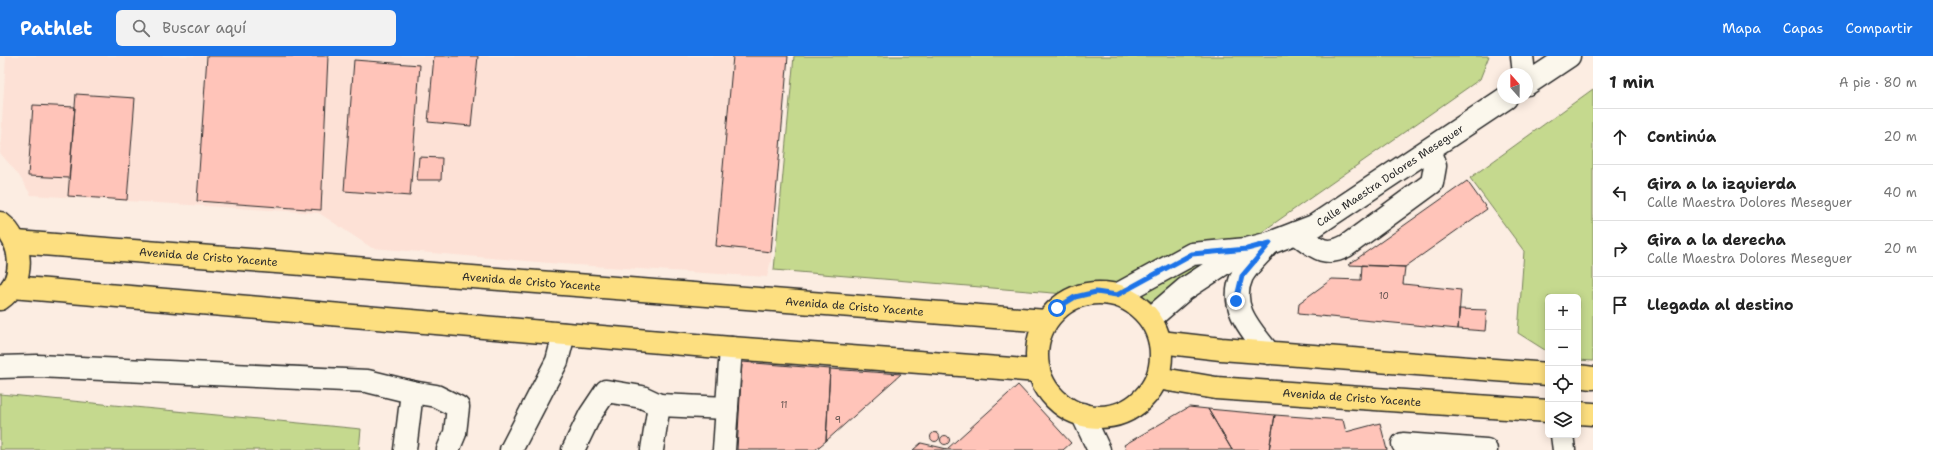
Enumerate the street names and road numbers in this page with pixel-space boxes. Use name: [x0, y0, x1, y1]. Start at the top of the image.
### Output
street label: Calle Maestra Dolores Meseguer: [1314, 121, 1467, 230]
street label: Avenida de Cristo Yacente: [139, 244, 278, 270]
street label: Avenida de Cristo Yacente: [462, 269, 601, 294]
street label: Avenida de Cristo Yacente: [785, 294, 924, 319]
street label: Avenida de Cristo Yacente: [1282, 385, 1422, 410]

